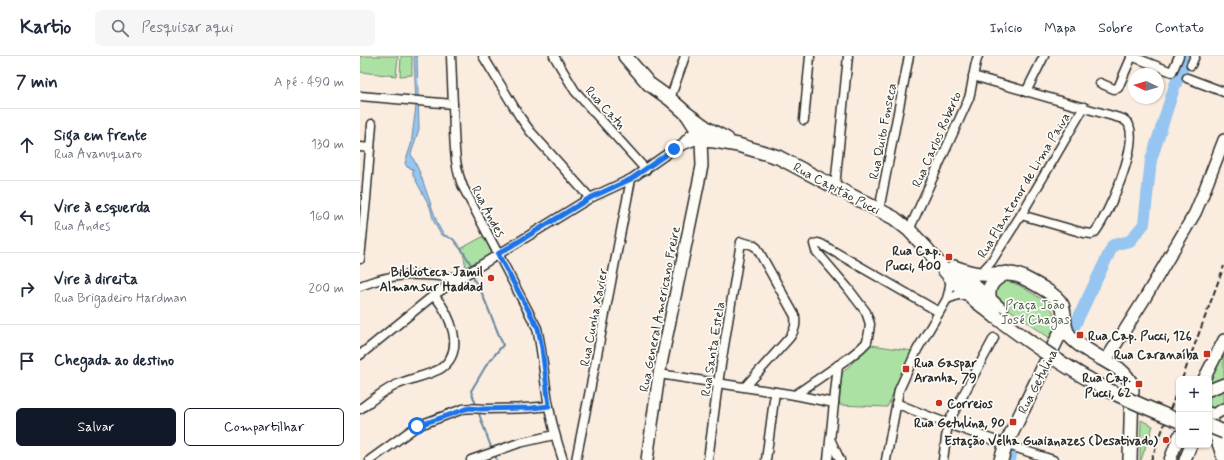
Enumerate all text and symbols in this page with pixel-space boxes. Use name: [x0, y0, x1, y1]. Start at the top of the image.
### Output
search box: [95, 10, 375, 46]
text: Kartio: [20, 15, 71, 40]
icon: search: [109, 17, 131, 39]
text: Pesquisar aqui: [141, 18, 233, 38]
text: Início: [989, 19, 1022, 37]
text: Mapa: [1044, 19, 1076, 37]
text: Sobre: [1098, 19, 1133, 37]
text: Contato: [1155, 19, 1204, 37]
north arrow: [1128, 68, 1164, 104]
text: 7 min: [16, 71, 58, 93]
text: A pé · 490 m: [274, 74, 344, 91]
street label: Rua Quito Fonseca: [866, 82, 901, 181]
street label: Rua Catu: [581, 83, 629, 133]
street label: Rua Carlos Roberto: [909, 89, 966, 190]
street label: Rua Flantenor de Lima Paiva: [974, 110, 1075, 262]
text: Siga em frente: [54, 126, 147, 146]
icon: ahead: [16, 134, 38, 156]
text: 130 m: [311, 136, 344, 153]
route end: [665, 140, 683, 158]
text: Rua Avanuquaro: [54, 146, 142, 163]
street label: Rua Capitão Pucci: [790, 159, 883, 219]
street label: Rua Andes: [467, 183, 508, 241]
text: Vire à esquerda: [54, 198, 150, 218]
icon: left: [16, 206, 38, 228]
text: 160 m: [309, 208, 344, 225]
text: Rua Andes: [54, 218, 110, 235]
street label: Rua General Americano Freire: [636, 225, 685, 394]
place label: Rua Cap. Pucci, 400: [885, 243, 941, 275]
marker: Rua Cap. Pucci, 400: [944, 252, 954, 262]
place label: Biblioteca Jamil Almansur Haddad: [379, 264, 484, 296]
street label: Rua Cunha Xavier: [577, 266, 613, 368]
text: Vire à direita: [54, 270, 138, 290]
marker: Biblioteca Jamil Almansur Haddad: [486, 273, 496, 283]
icon: right: [16, 278, 38, 300]
text: 200 m: [309, 280, 344, 297]
text: Rua Brigadeiro Hardman: [54, 290, 187, 307]
park label: Praça João José Chagas: [1000, 297, 1070, 330]
street label: Rua Santa Estela: [698, 301, 729, 398]
place label: Rua Cap. Pucci, 126: [1088, 328, 1192, 345]
marker: Rua Cap. Pucci, 126: [1075, 330, 1085, 340]
street label: Rua Getulina: [1015, 346, 1062, 417]
place label: Rua Caranaíba: [1114, 347, 1199, 364]
marker: Rua Caranaíba: [1202, 349, 1212, 359]
icon: arrive: [16, 350, 38, 372]
text: Chegada ao destino: [54, 351, 174, 371]
place label: Rua Gaspar Aranha, 79: [914, 355, 977, 387]
marker: Rua Gaspar Aranha, 79: [901, 364, 911, 374]
place label: Rua Cap. Pucci, 62: [1082, 370, 1131, 402]
map controls: [1176, 376, 1212, 448]
button: +: [1176, 376, 1212, 412]
marker: Rua Cap. Pucci, 62: [1134, 379, 1144, 389]
place label: Correios: [947, 396, 993, 413]
marker: Correios: [934, 398, 944, 408]
button: Salvar: [16, 408, 176, 446]
button: Compartilhar: [184, 408, 344, 446]
button: −: [1176, 412, 1212, 448]
place label: Rua Getulina, 90: [914, 415, 1006, 432]
route start: [408, 417, 426, 435]
marker: Rua Getulina, 90: [1008, 417, 1018, 427]
place label: Estação Velha Guaianazes (Desativado): [944, 433, 1158, 450]
marker: Estação Velha Guaianazes (Desativado): [1161, 435, 1171, 445]

